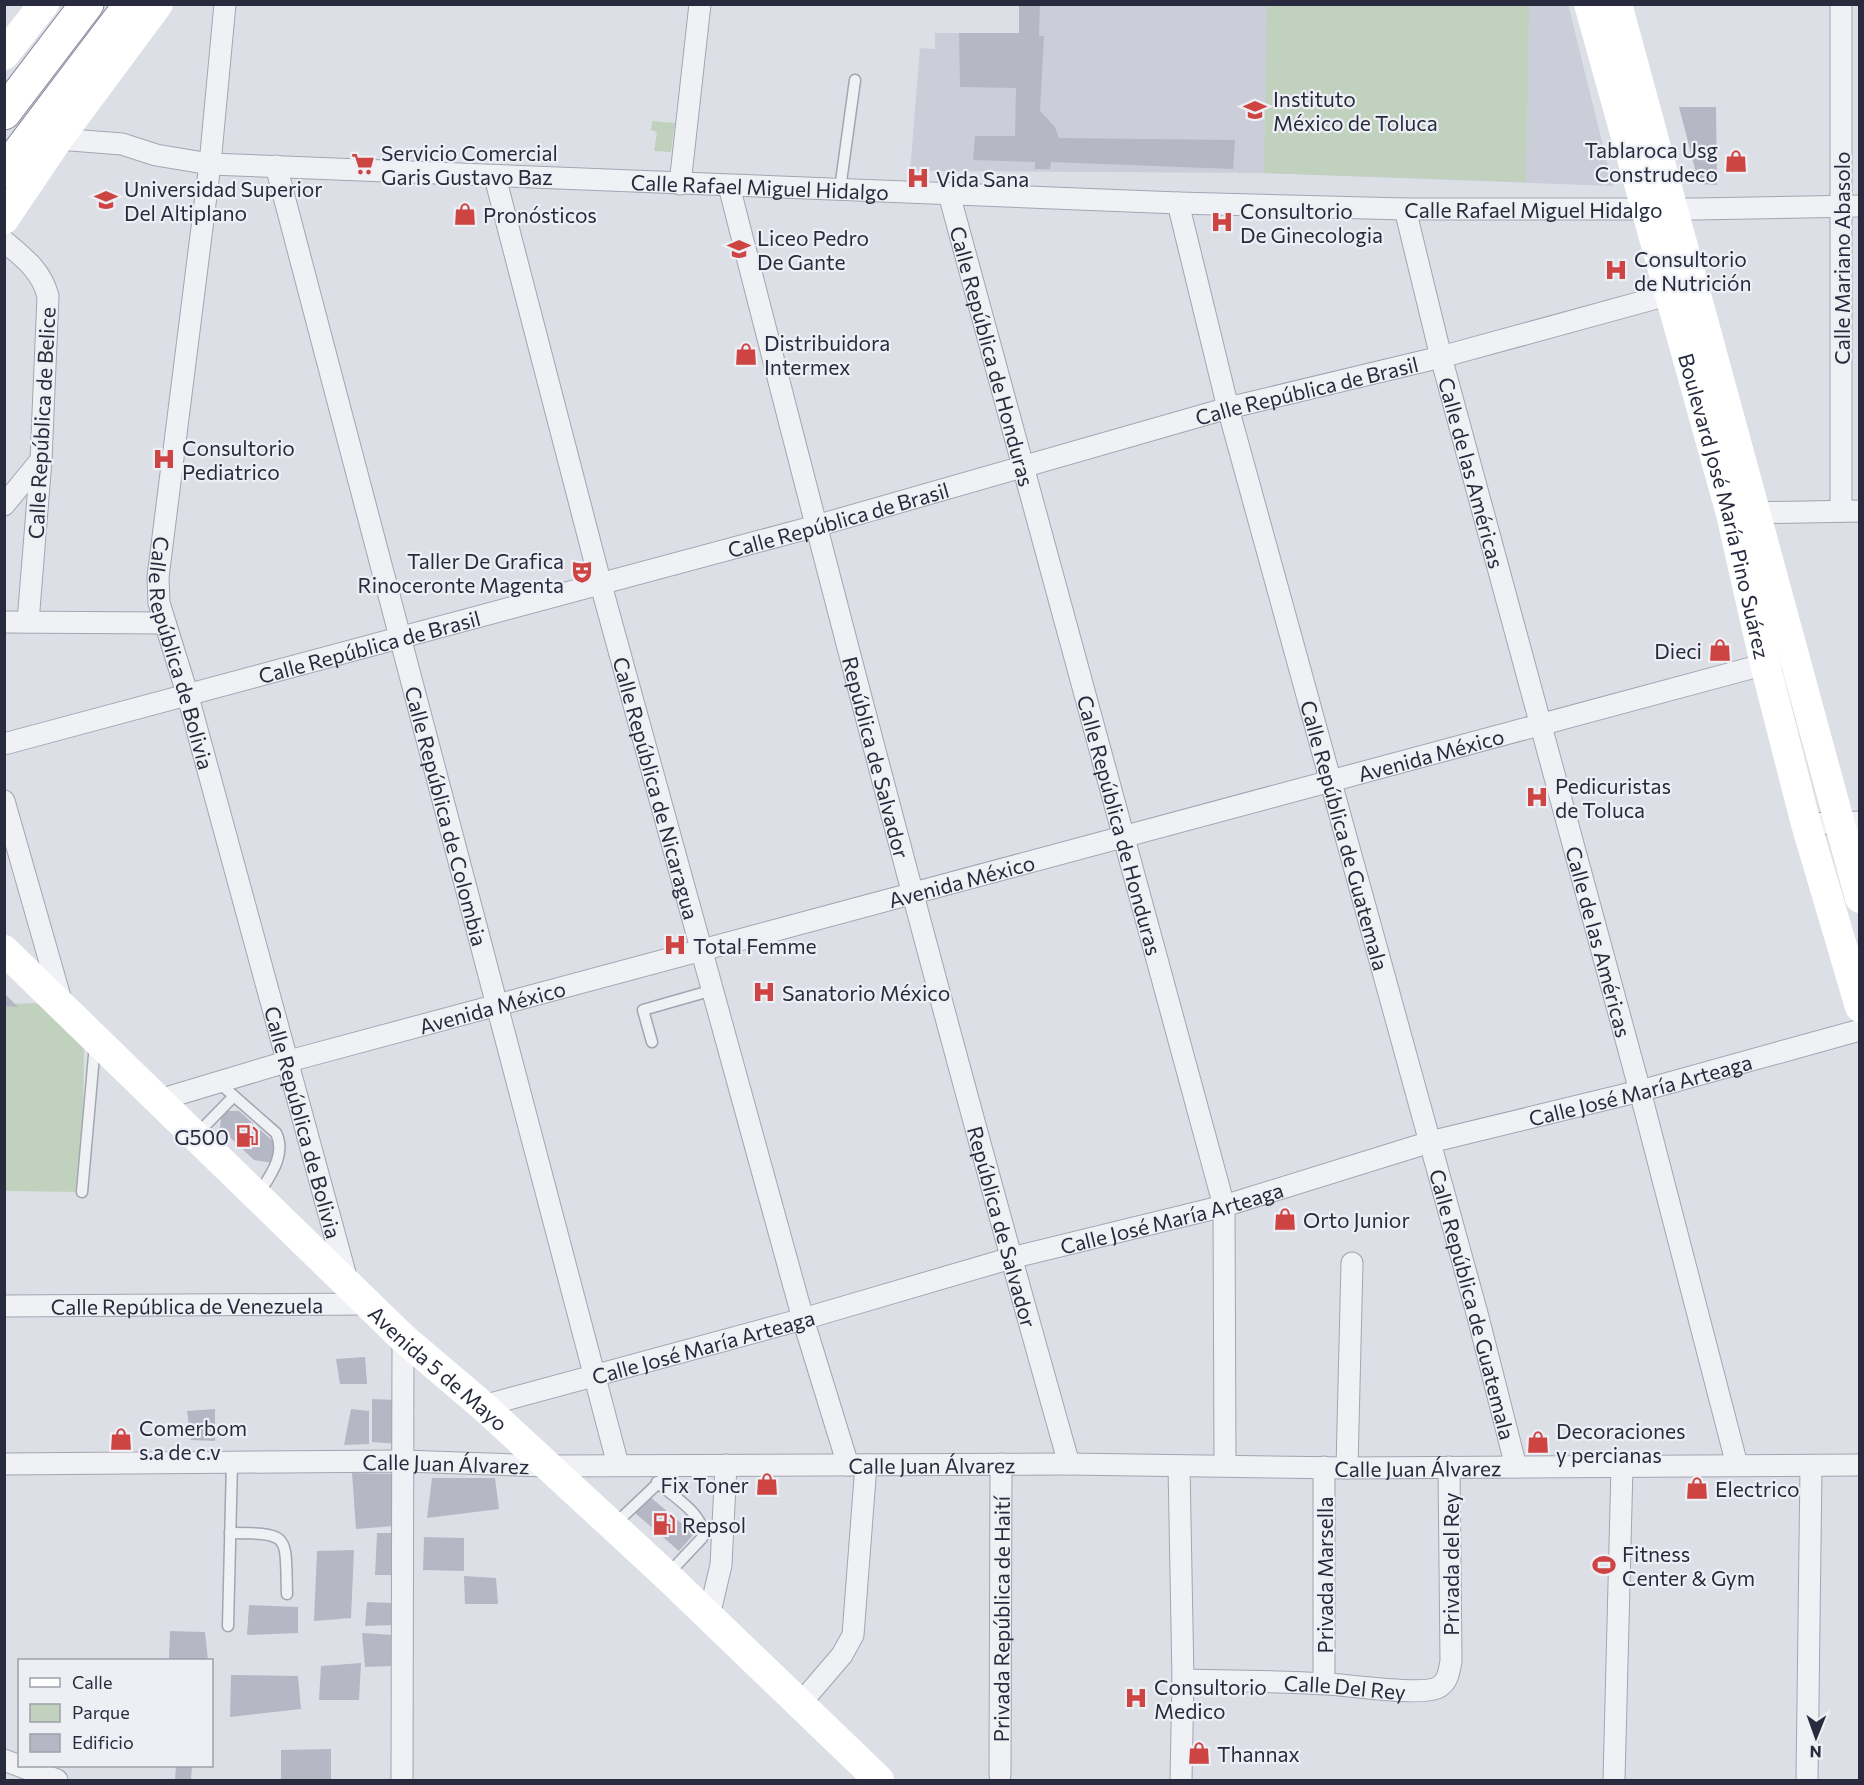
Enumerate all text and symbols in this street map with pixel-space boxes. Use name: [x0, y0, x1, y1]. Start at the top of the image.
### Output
place label: Instituto México de Toluca: [1273, 86, 1438, 135]
school or university icon: Instituto México de Toluca: [1242, 97, 1268, 123]
place label: Tablaroca Usg Construdeco: [1584, 137, 1718, 186]
place label: Servicio Comercial Garis Gustavo Baz: [381, 140, 558, 189]
shop icon: Tablaroca Usg Construdeco: [1723, 148, 1749, 174]
supermarket icon: Servicio Comercial Garis Gustavo Baz: [350, 151, 376, 177]
street label: Calle Mariano Abasolo: [1829, 151, 1854, 365]
hospital icon: Vida Sana: [905, 165, 931, 191]
place label: Vida Sana: [936, 166, 1029, 191]
street label: Calle Rafael Miguel Hidalgo: [630, 168, 889, 204]
place label: Universidad Superior Del Altiplano: [124, 176, 323, 225]
school or university icon: Universidad Superior Del Altiplano: [93, 187, 119, 213]
street label: Calle Rafael Miguel Hidalgo: [1404, 197, 1663, 222]
place label: Consultorio De Ginecologia: [1240, 198, 1383, 247]
shop icon: Pronósticos: [452, 201, 478, 227]
place label: Pronósticos: [483, 202, 597, 227]
hospital icon: Consultorio De Ginecologia: [1209, 209, 1235, 235]
street label: Calle República de Honduras: [946, 223, 1040, 489]
place label: Liceo Pedro De Gante: [757, 225, 869, 274]
school or university icon: Liceo Pedro De Gante: [726, 236, 752, 262]
place label: Consultorio de Nutrición: [1634, 246, 1752, 295]
hospital icon: Consultorio de Nutrición: [1603, 257, 1629, 283]
street label: Calle República de Belice: [22, 306, 60, 540]
place label: Distribuidora Intermex: [764, 330, 890, 379]
shop icon: Distribuidora Intermex: [733, 341, 759, 367]
street label: Calle República de Brasil: [1192, 350, 1421, 429]
street label: Boulevard José María Pino Suárez: [1674, 350, 1776, 661]
street label: Calle de las Américas: [1434, 374, 1510, 571]
place label: Consultorio Pediatrico: [182, 435, 295, 484]
hospital icon: Consultorio Pediatrico: [151, 446, 177, 472]
street label: Calle República de Brasil: [725, 476, 952, 562]
street label: Calle República de Bolivia: [145, 535, 220, 772]
place label: Taller De Grafica Rinoceronte Magenta: [358, 548, 564, 597]
theatre icon: Taller De Grafica Rinoceronte Magenta: [569, 559, 595, 585]
street label: Calle República de Brasil: [255, 604, 483, 688]
shop icon: Dieci: [1707, 637, 1733, 663]
place label: Dieci: [1654, 638, 1702, 663]
street label: Calle República de Nicaragua: [609, 654, 705, 922]
street label: República de Salvador: [838, 654, 915, 861]
street label: Calle República de Colombia: [401, 683, 493, 948]
street label: Calle República de Honduras: [1073, 692, 1168, 958]
street label: Calle República de Guatemala: [1296, 697, 1395, 973]
street label: Avenida México: [1355, 722, 1507, 786]
place label: Pedicuristas de Toluca: [1555, 773, 1671, 822]
hospital icon: Pedicuristas de Toluca: [1524, 784, 1550, 810]
street label: Calle de las Américas: [1562, 843, 1637, 1040]
street label: Avenida México: [885, 849, 1037, 912]
hospital icon: Total Femme: [662, 932, 688, 958]
place label: Total Femme: [693, 933, 817, 958]
street label: Avenida México: [416, 975, 568, 1038]
hospital icon: Sanatorio México: [751, 979, 777, 1005]
place label: Sanatorio México: [782, 980, 950, 1005]
street label: Calle República de Bolivia: [260, 1003, 347, 1241]
street label: Calle José María Arteaga: [1526, 1048, 1755, 1130]
fuel station icon: G500: [234, 1123, 260, 1149]
street label: República de Salvador: [963, 1123, 1043, 1330]
place label: G500: [174, 1124, 229, 1149]
street label: Calle República de Guatemala: [1425, 1166, 1521, 1442]
street label: Calle José María Arteaga: [1057, 1176, 1286, 1258]
shop icon: Orto Junior: [1272, 1206, 1298, 1232]
place label: Orto Junior: [1303, 1207, 1410, 1232]
street label: Calle República de Venezuela: [51, 1292, 323, 1318]
street label: Avenida 5 de Mayo: [364, 1300, 513, 1435]
street label: Calle José María Arteaga: [589, 1304, 817, 1388]
place label: Comerbom s.a de c.v: [139, 1415, 247, 1464]
place label: Decoraciones y percianas: [1556, 1418, 1686, 1467]
shop icon: Comerbom s.a de c.v: [108, 1426, 134, 1452]
shop icon: Decoraciones y percianas: [1525, 1429, 1551, 1455]
street label: Calle Juan Álvarez: [362, 1448, 530, 1478]
street label: Calle Juan Álvarez: [848, 1452, 1015, 1477]
street label: Calle Juan Álvarez: [1334, 1455, 1501, 1481]
shop icon: Fix Toner: [754, 1471, 780, 1497]
place label: Fix Toner: [660, 1472, 749, 1497]
shop icon: Electrico: [1684, 1475, 1710, 1501]
place label: Electrico: [1715, 1476, 1800, 1501]
street label: Privada del Rey: [1438, 1492, 1463, 1636]
street label: Privada República de Haití: [988, 1495, 1013, 1742]
street label: Privada Marsella: [1312, 1497, 1337, 1653]
fuel station icon: Repsol: [651, 1511, 677, 1537]
place label: Repsol: [682, 1512, 746, 1537]
place label: Fitness Center & Gym: [1622, 1541, 1755, 1590]
sports icon: Fitness Center & Gym: [1591, 1552, 1617, 1578]
legend: [18, 1659, 213, 1767]
street label: Calle Del Rey: [1283, 1669, 1406, 1703]
text: Calle: [72, 1671, 112, 1693]
place label: Consultorio Medico: [1154, 1674, 1267, 1723]
hospital icon: Consultorio Medico: [1123, 1685, 1149, 1711]
text: Parque: [72, 1701, 130, 1723]
north arrow: [1786, 1707, 1846, 1767]
text: Edificio: [72, 1731, 134, 1753]
shop icon: Thannax: [1186, 1740, 1212, 1766]
place label: Thannax: [1217, 1741, 1300, 1766]
text: N: [1810, 1743, 1822, 1762]

